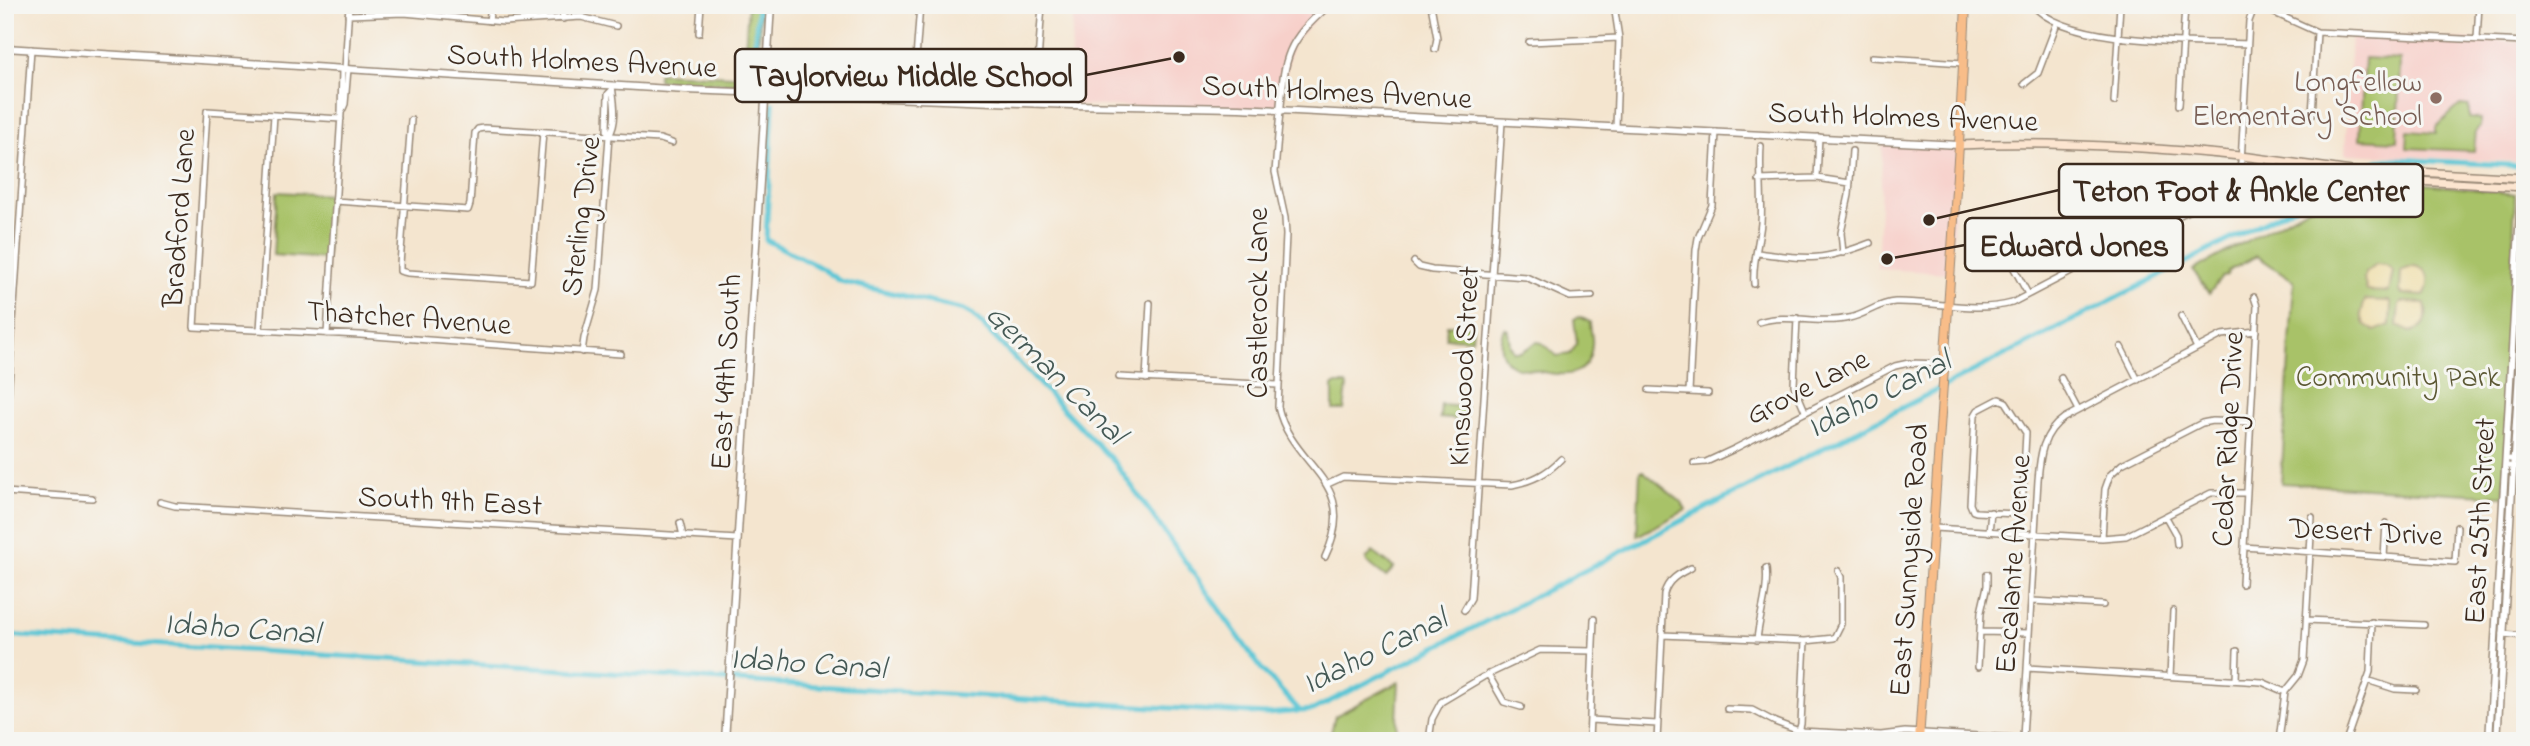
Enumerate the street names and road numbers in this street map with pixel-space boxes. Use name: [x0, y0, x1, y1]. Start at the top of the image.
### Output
street label: South Holmes Avenue: [446, 34, 718, 92]
street label: South Holmes Avenue: [1201, 65, 1473, 123]
street label: South Holmes Avenue: [1767, 92, 2039, 146]
street label: Bradford Lane: [153, 127, 209, 310]
street label: Sterling Drive: [551, 133, 615, 299]
street label: Castlerock Lane: [1238, 207, 1282, 398]
street label: Kinswood Street: [1439, 265, 1493, 467]
street label: East 49th South: [701, 273, 755, 472]
street label: Thatcher Avenue: [305, 291, 513, 349]
street label: Cedar Ridge Drive: [2202, 330, 2258, 548]
street label: Grove Lane: [1739, 339, 1878, 438]
street label: East 25th Street: [2455, 417, 2509, 626]
street label: East Sunnyside Road: [1880, 422, 1942, 698]
street label: Escalante Avenue: [1985, 453, 2045, 675]
street label: South 9th East: [357, 476, 543, 530]
street label: Desert Drive: [2287, 508, 2444, 560]

